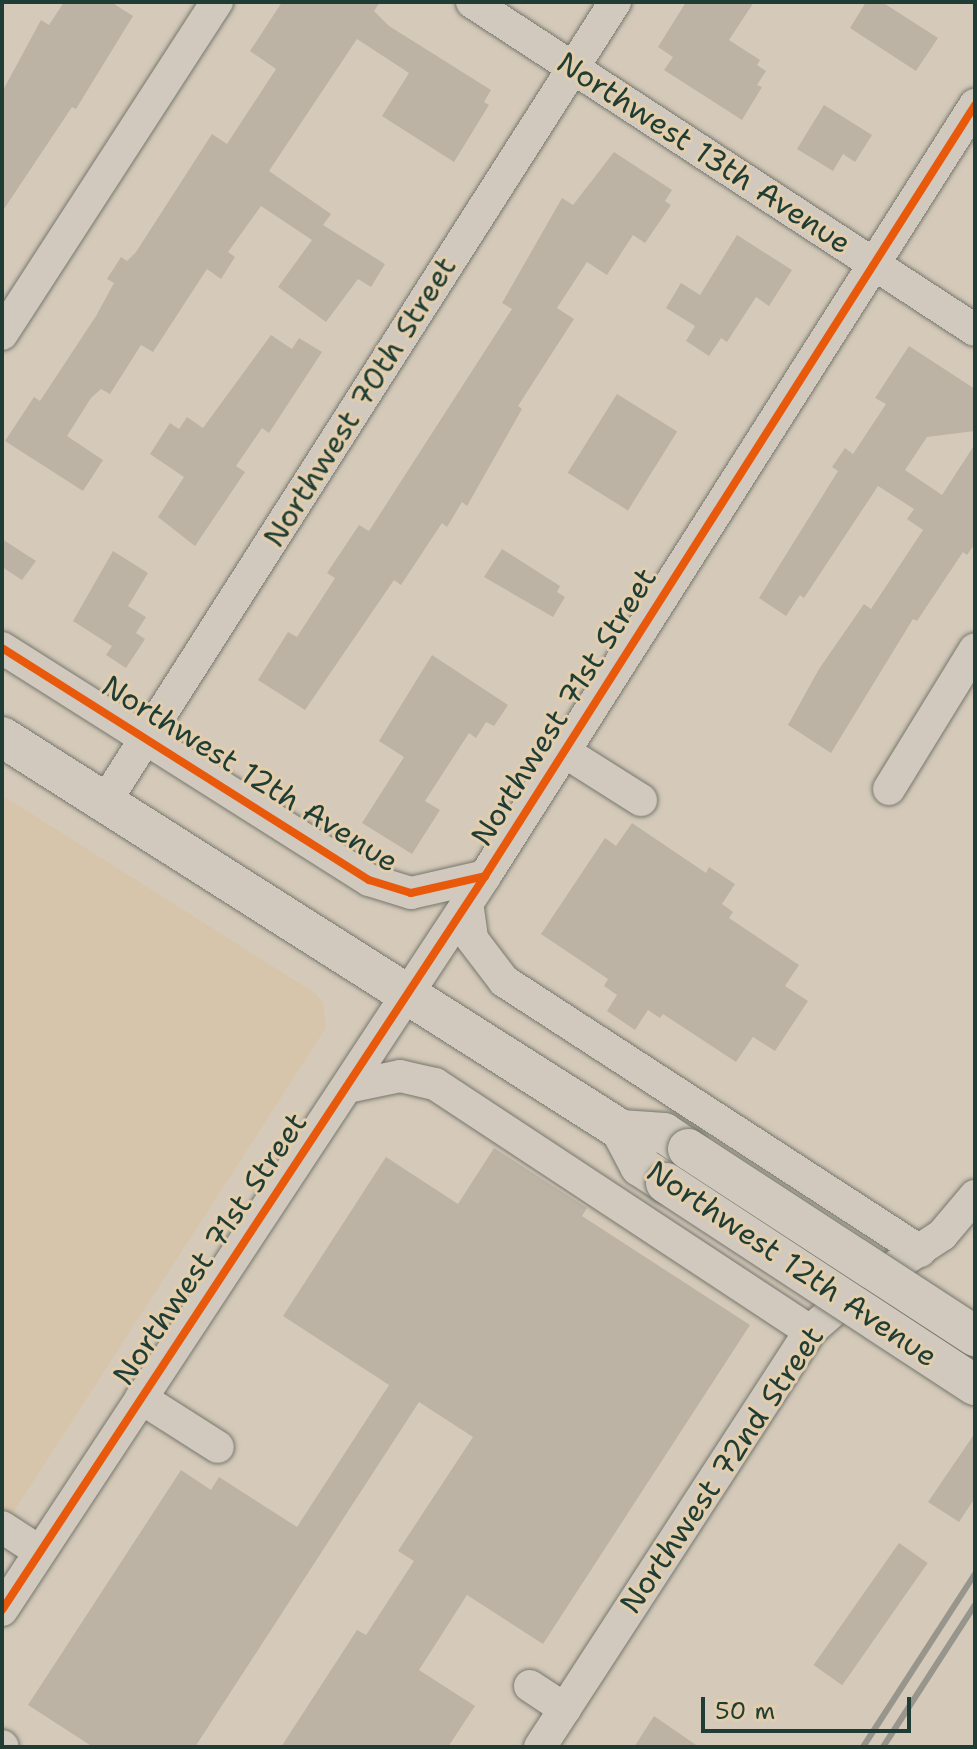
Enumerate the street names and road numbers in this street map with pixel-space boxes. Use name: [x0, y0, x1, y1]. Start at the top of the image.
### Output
street label: Northwest 13th Avenue: [550, 44, 858, 262]
street label: Northwest 70th Street: [256, 250, 464, 554]
street label: Northwest 71st Street: [464, 561, 664, 853]
street label: Northwest 12th Avenue: [95, 668, 405, 880]
street label: Northwest 71st Street: [105, 1106, 315, 1392]
street label: Northwest 12th Avenue: [640, 1153, 944, 1375]
street label: Northwest 72nd Street: [612, 1320, 832, 1620]

